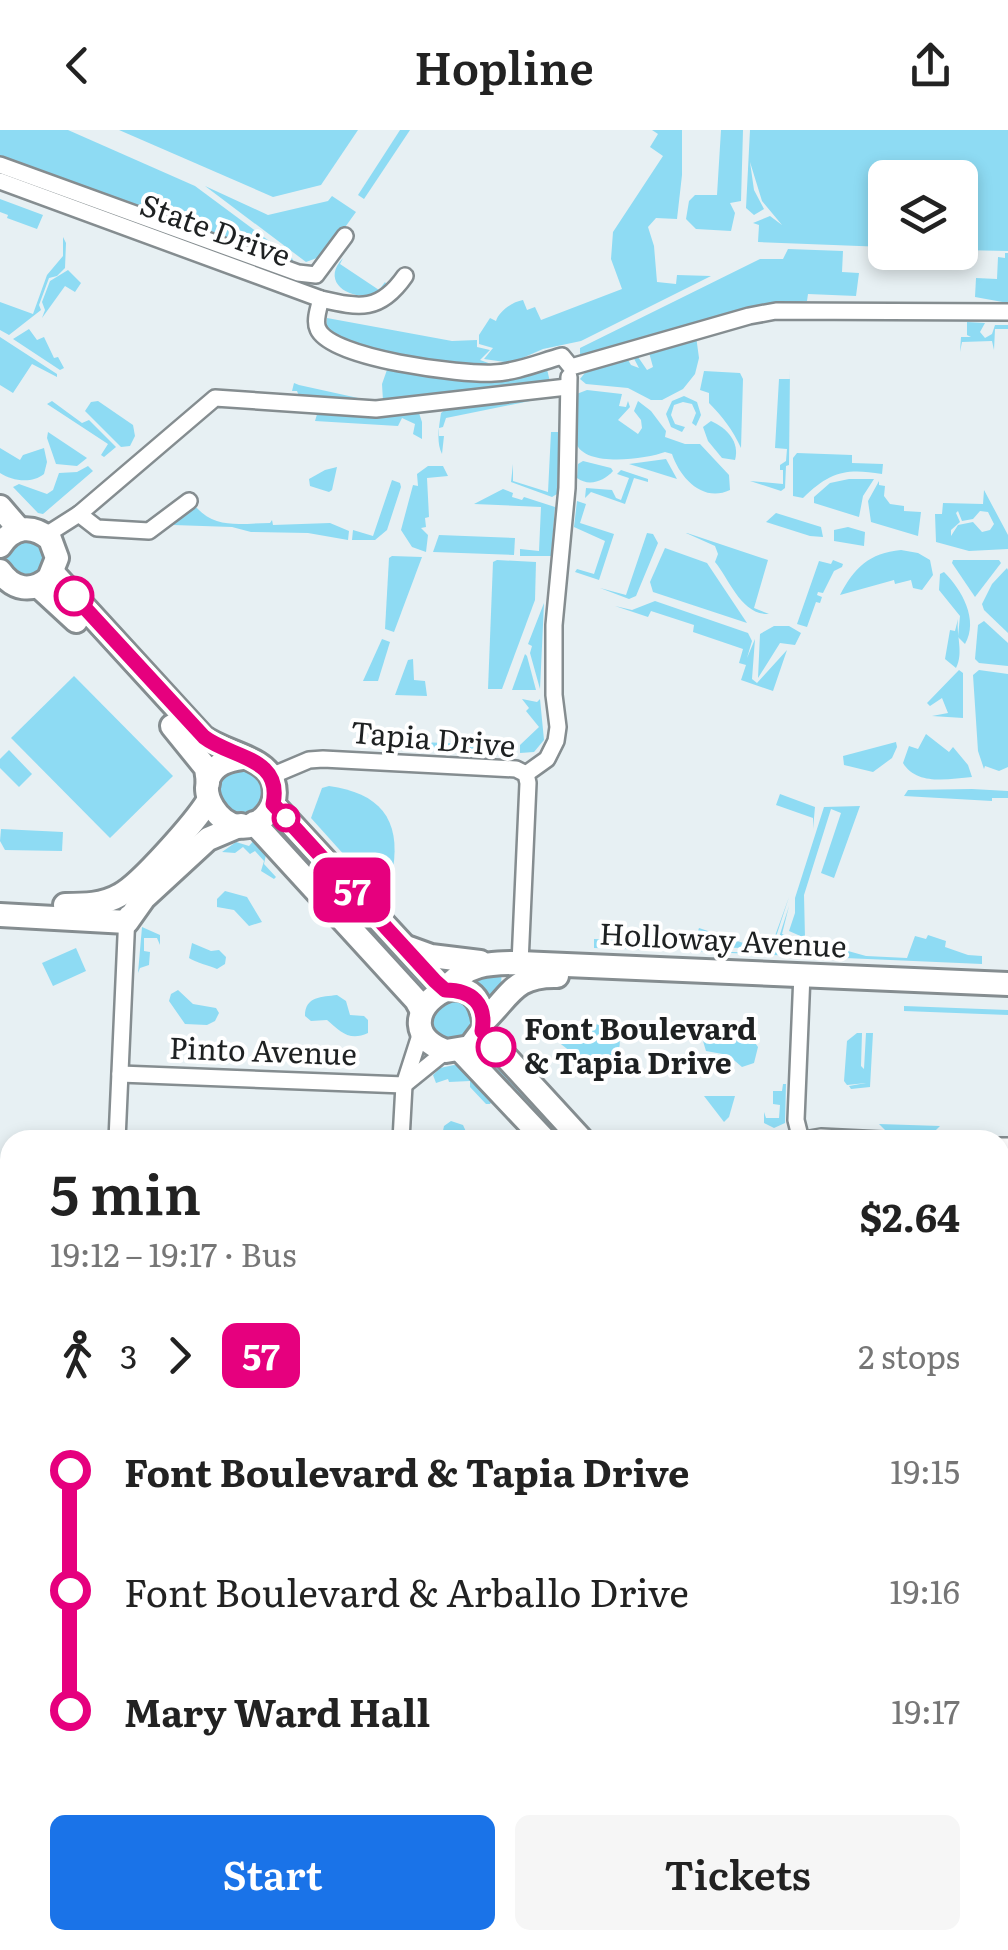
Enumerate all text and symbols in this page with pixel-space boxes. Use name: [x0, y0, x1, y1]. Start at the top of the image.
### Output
text: Hopline: [414, 32, 594, 99]
icon: back: [50, 38, 105, 93]
icon: share: [903, 38, 958, 93]
map controls: [868, 160, 978, 270]
button: layers: [868, 160, 978, 270]
street label: State Drive: [135, 181, 297, 276]
unlabelled marker: [55, 577, 93, 615]
street label: Tapia Drive: [349, 708, 518, 766]
unlabelled marker: [273, 805, 299, 831]
line badge: 57: [307, 858, 397, 922]
text: 57: [333, 864, 371, 916]
street label: Holloway Avenue: [598, 910, 848, 966]
place label: Font Boulevard & Tapia Drive: [524, 1005, 757, 1083]
street label: Pinto Avenue: [168, 1024, 358, 1074]
marker: Font Boulevard & Tapia Drive: [477, 1028, 515, 1066]
text: 5 min: [50, 1150, 201, 1232]
text: $2.64: [859, 1187, 960, 1244]
text: 19:12 – 19:17 · Bus: [50, 1229, 297, 1277]
icon: walk: [50, 1328, 105, 1383]
icon: forward: [152, 1328, 207, 1383]
text: 57: [242, 1329, 280, 1381]
text: 3: [120, 1331, 137, 1379]
text: 2 stops: [858, 1331, 960, 1379]
text: Font Boulevard & Tapia Drive: [124, 1442, 690, 1499]
text: 19:15: [890, 1446, 960, 1494]
text: Font Boulevard & Arballo Drive: [124, 1562, 689, 1619]
text: 19:16: [889, 1566, 960, 1614]
text: Mary Ward Hall: [124, 1682, 430, 1739]
text: 19:17: [891, 1686, 960, 1734]
button: Start: [50, 1815, 495, 1930]
button: Tickets: [515, 1815, 960, 1930]

